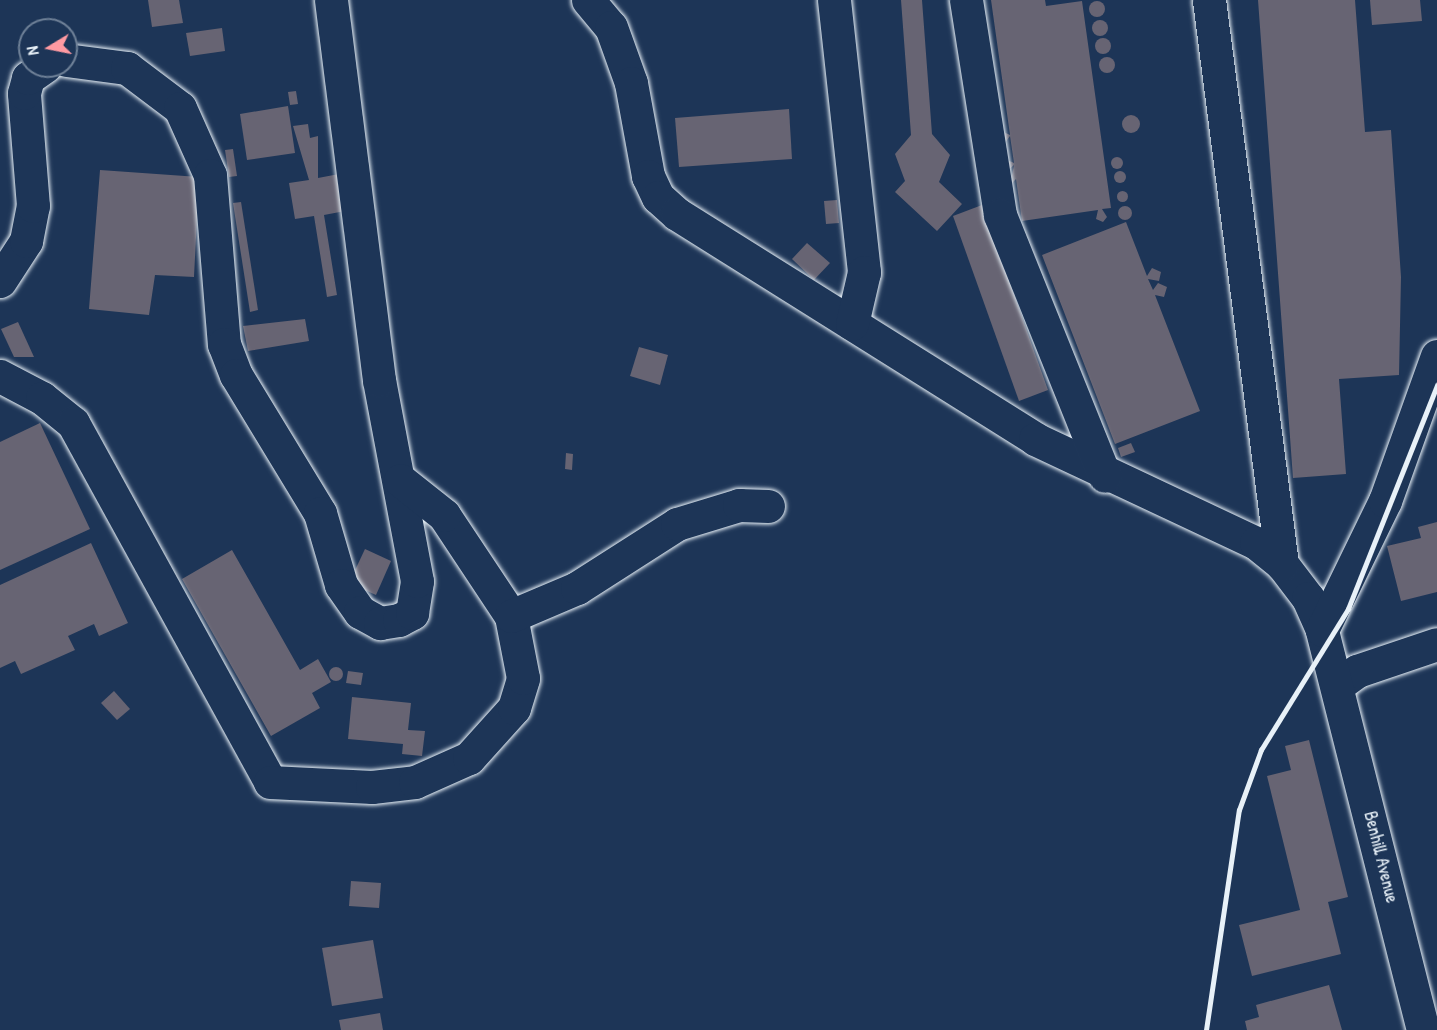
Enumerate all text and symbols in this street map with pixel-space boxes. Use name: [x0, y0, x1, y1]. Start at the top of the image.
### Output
north arrow: [18, 18, 78, 78]
text: N: [21, 45, 44, 57]
street label: Benhill Avenue: [1359, 809, 1403, 905]

